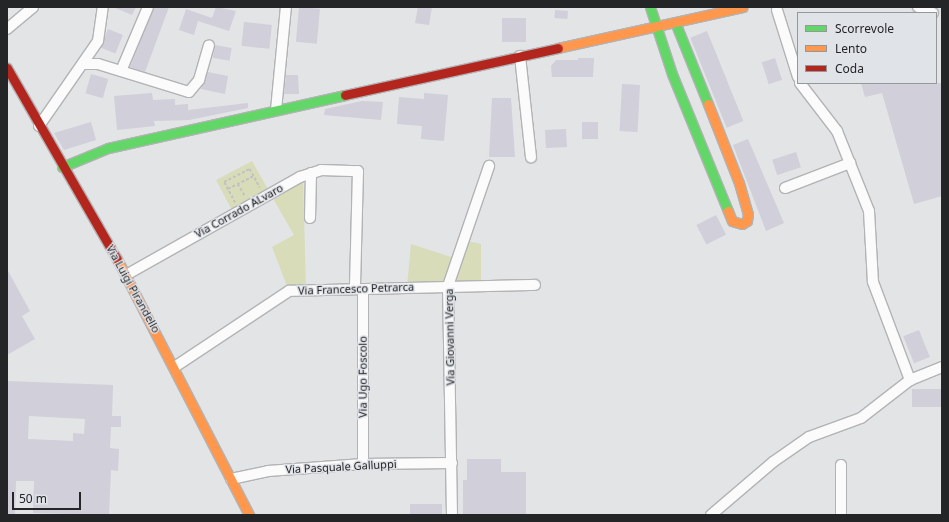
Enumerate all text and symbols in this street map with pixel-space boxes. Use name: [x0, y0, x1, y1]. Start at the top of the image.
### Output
legend: [797, 12, 937, 84]
text: Scorrevole: [835, 20, 894, 37]
text: Lento: [835, 40, 867, 57]
text: Coda: [835, 60, 864, 77]
street label: Via Corrado ALvaro: [193, 181, 285, 241]
street label: Via Luigi Pirandello: [103, 243, 163, 335]
street label: Via Francesco Petrarca: [298, 280, 414, 298]
street label: Via Giovanni Verga: [443, 289, 457, 385]
street label: Via Ugo Foscolo: [356, 336, 370, 418]
street label: Via Pasquale Galluppi: [285, 457, 397, 477]
scale bar: [14, 484, 83, 510]
text: 50 m: [19, 490, 47, 507]

